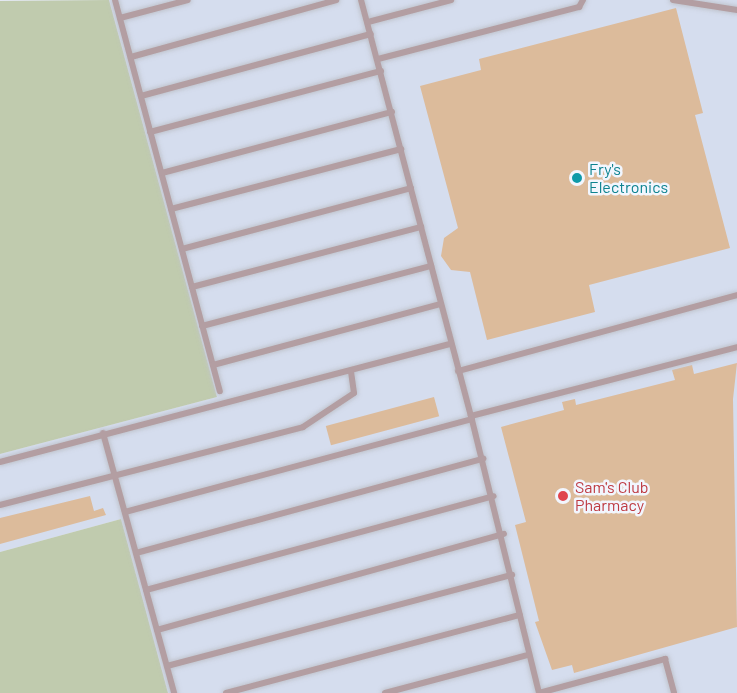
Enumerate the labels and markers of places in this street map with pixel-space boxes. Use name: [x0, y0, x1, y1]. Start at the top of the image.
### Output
place label: Fry's Electronics: [589, 159, 668, 197]
marker: Fry's Electronics: [570, 171, 584, 185]
place label: Sam's Club Pharmacy: [575, 477, 649, 515]
marker: Sam's Club Pharmacy: [556, 489, 570, 503]

